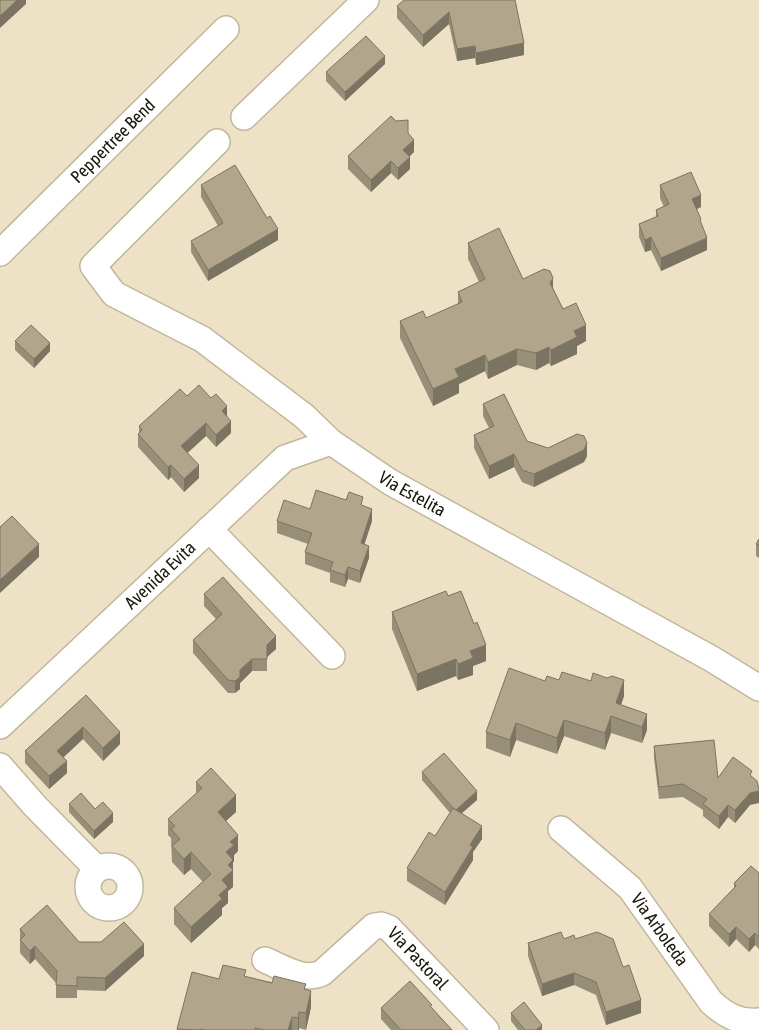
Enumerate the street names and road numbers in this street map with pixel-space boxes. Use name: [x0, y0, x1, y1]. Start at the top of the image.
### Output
street label: Peppertree Bend: [66, 94, 159, 187]
street label: Via Estelita: [375, 466, 450, 521]
street label: Avenida Evita: [120, 537, 200, 613]
street label: Via Arboleda: [627, 889, 693, 970]
street label: Via Pastoral: [384, 922, 453, 994]

